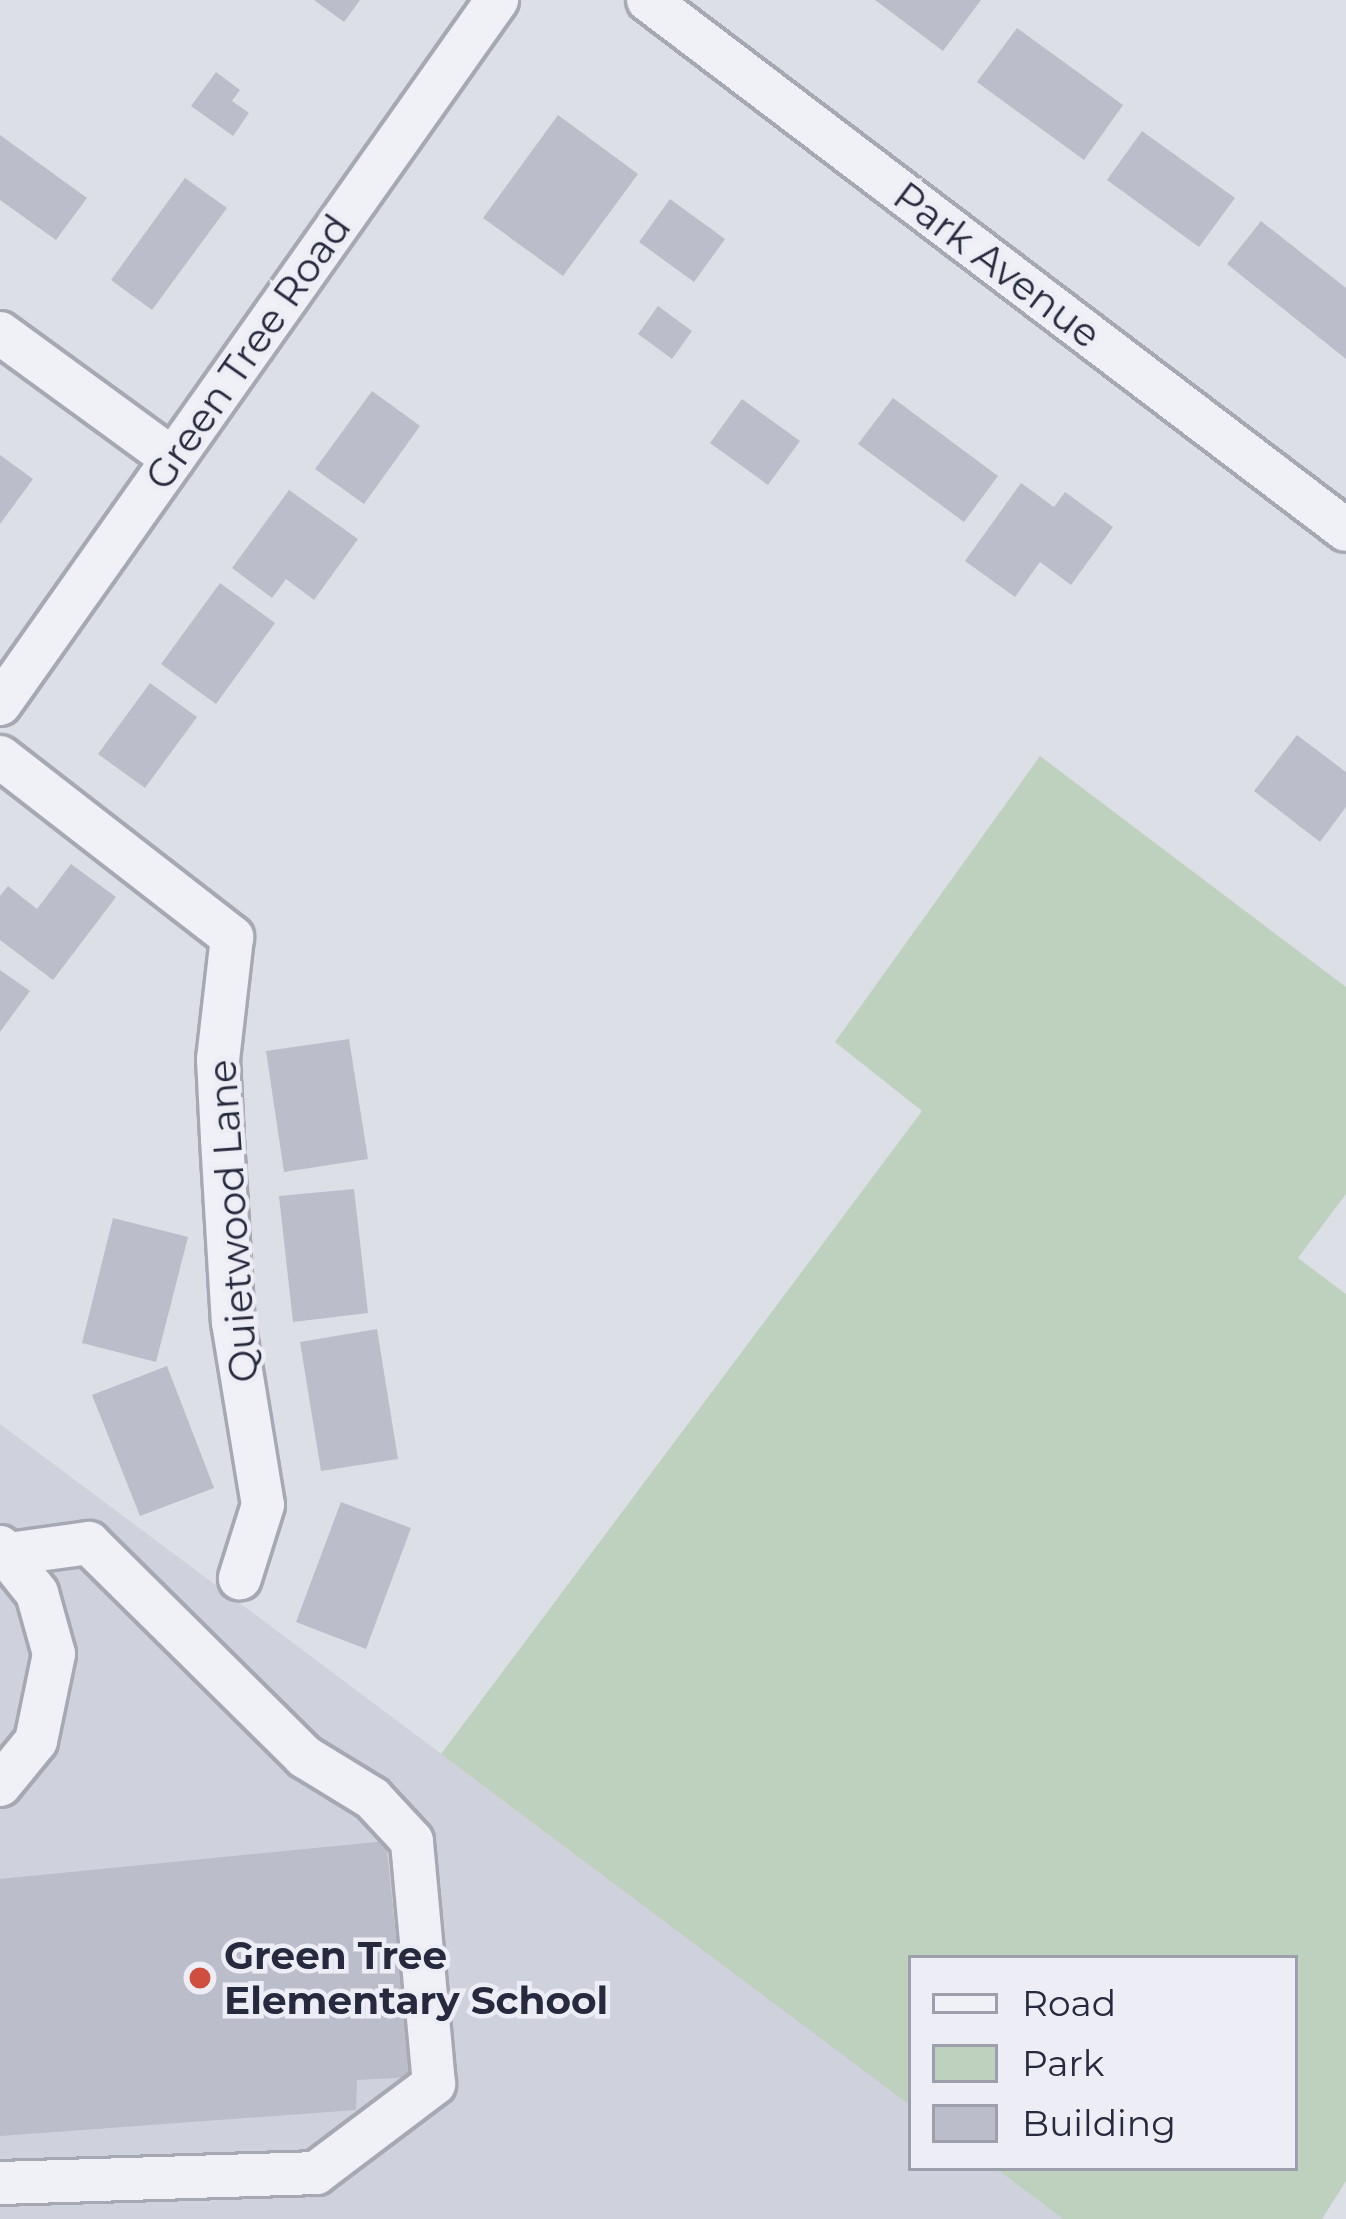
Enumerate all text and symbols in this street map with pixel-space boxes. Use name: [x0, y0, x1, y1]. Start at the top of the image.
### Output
street label: Park Avenue: [884, 172, 1110, 358]
street label: Green Tree Road: [136, 205, 360, 499]
street label: Quietwood Lane: [198, 1058, 268, 1384]
place label: Green Tree Elementary School: [224, 1933, 608, 2024]
legend: [908, 1955, 1298, 2171]
marker: Green Tree Elementary School: [187, 1965, 213, 1991]
text: Road: [1022, 1981, 1116, 2025]
text: Park: [1022, 2041, 1104, 2085]
text: Building: [1022, 2101, 1176, 2145]

